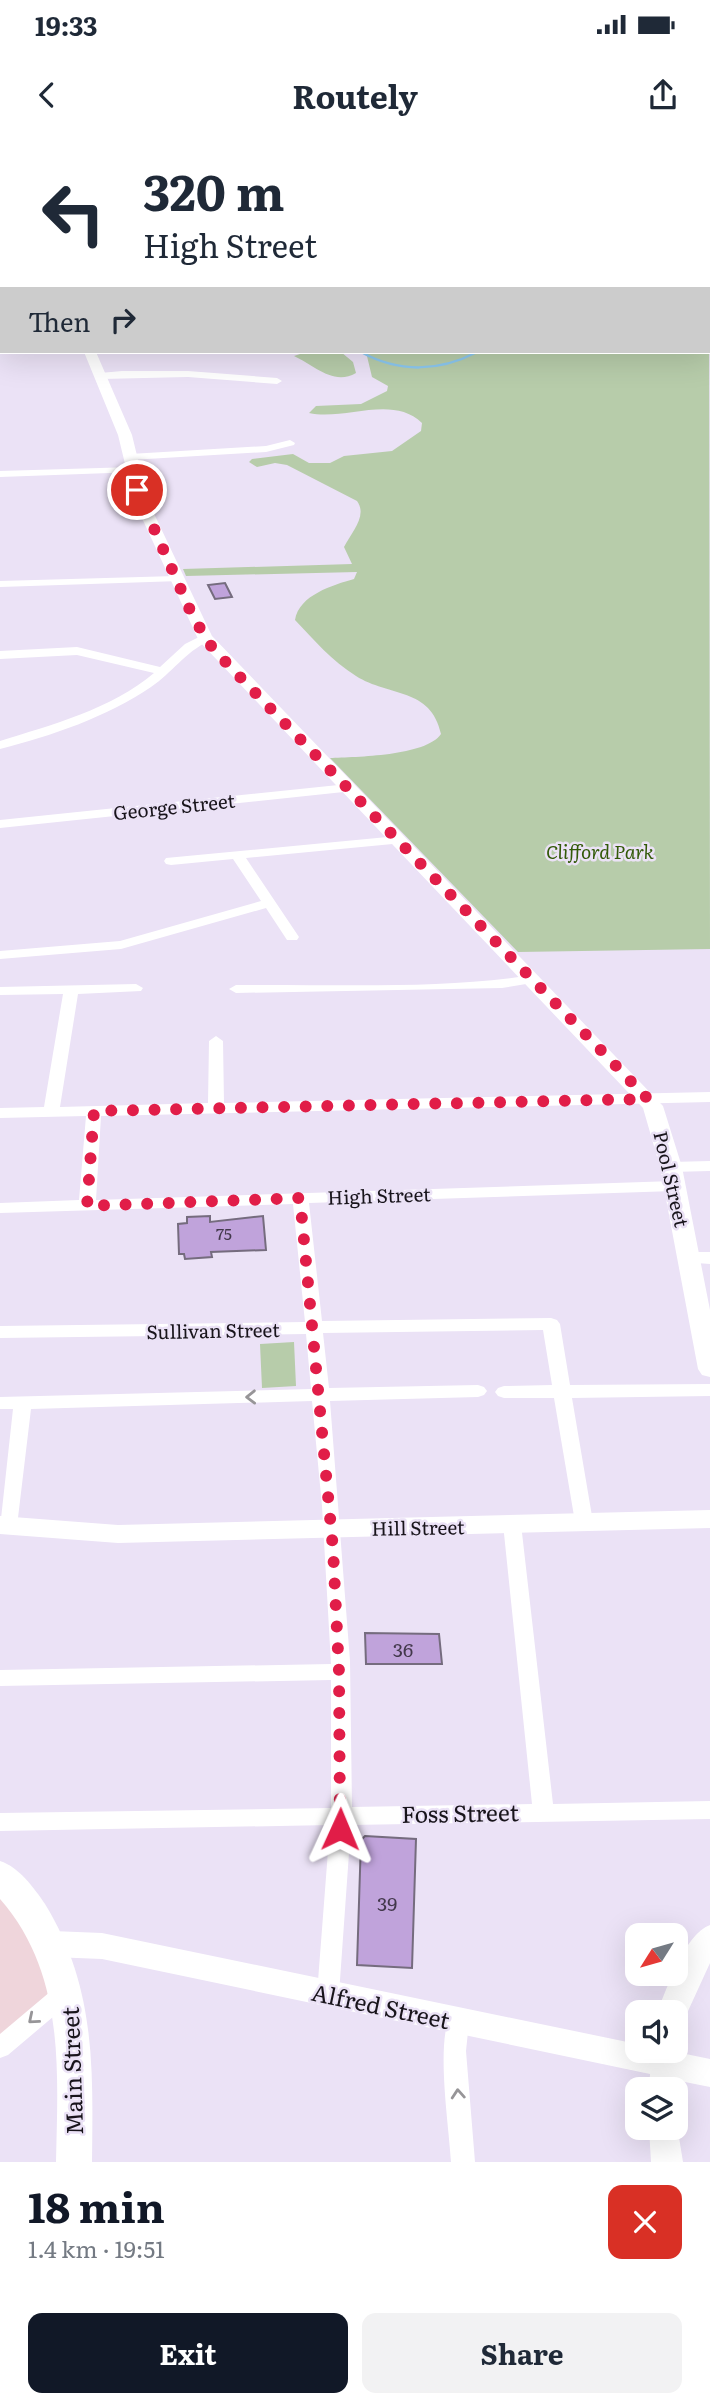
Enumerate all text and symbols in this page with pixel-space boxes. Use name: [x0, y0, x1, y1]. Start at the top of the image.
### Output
text: 19:33: [35, 5, 98, 44]
text: Routely: [292, 71, 418, 119]
icon: back: [28, 76, 66, 114]
icon: share: [644, 76, 682, 114]
text: 320 m: [143, 153, 285, 226]
icon: left: [28, 168, 119, 259]
text: High Street: [143, 220, 317, 268]
text: Then: [28, 301, 90, 340]
icon: right: [104, 301, 142, 339]
pin: [107, 460, 167, 520]
icon: arrive: [118, 471, 156, 509]
street label: George Street: [112, 786, 237, 826]
park label: Clifford Park: [546, 837, 655, 865]
street label: Pool Street: [647, 1128, 697, 1230]
street label: High Street: [327, 1179, 431, 1211]
house number: 75: [216, 1221, 232, 1245]
street label: Sullivan Street: [146, 1315, 280, 1345]
one-way arrow: [246, 1389, 257, 1404]
street label: Hill Street: [371, 1512, 465, 1542]
house number: 36: [393, 1635, 413, 1663]
position arrow: [303, 1792, 377, 1866]
street label: Foss Street: [401, 1794, 520, 1830]
house number: 39: [377, 1889, 397, 1917]
north arrow: [625, 1923, 688, 1986]
map controls: [625, 1923, 688, 2140]
street label: Alfred Street: [309, 1974, 454, 2036]
button: sound: [625, 2000, 688, 2063]
street label: Main Street: [52, 2006, 90, 2136]
one-way arrow: [29, 2011, 41, 2024]
button: layers: [625, 2077, 688, 2140]
one-way arrow: [451, 2088, 466, 2099]
text: 18 min: [28, 2174, 165, 2236]
button: close: [608, 2185, 682, 2259]
text: 1.4 km · 19:51: [28, 2231, 165, 2265]
button: Exit: [28, 2313, 348, 2393]
button: Share: [362, 2313, 682, 2393]

